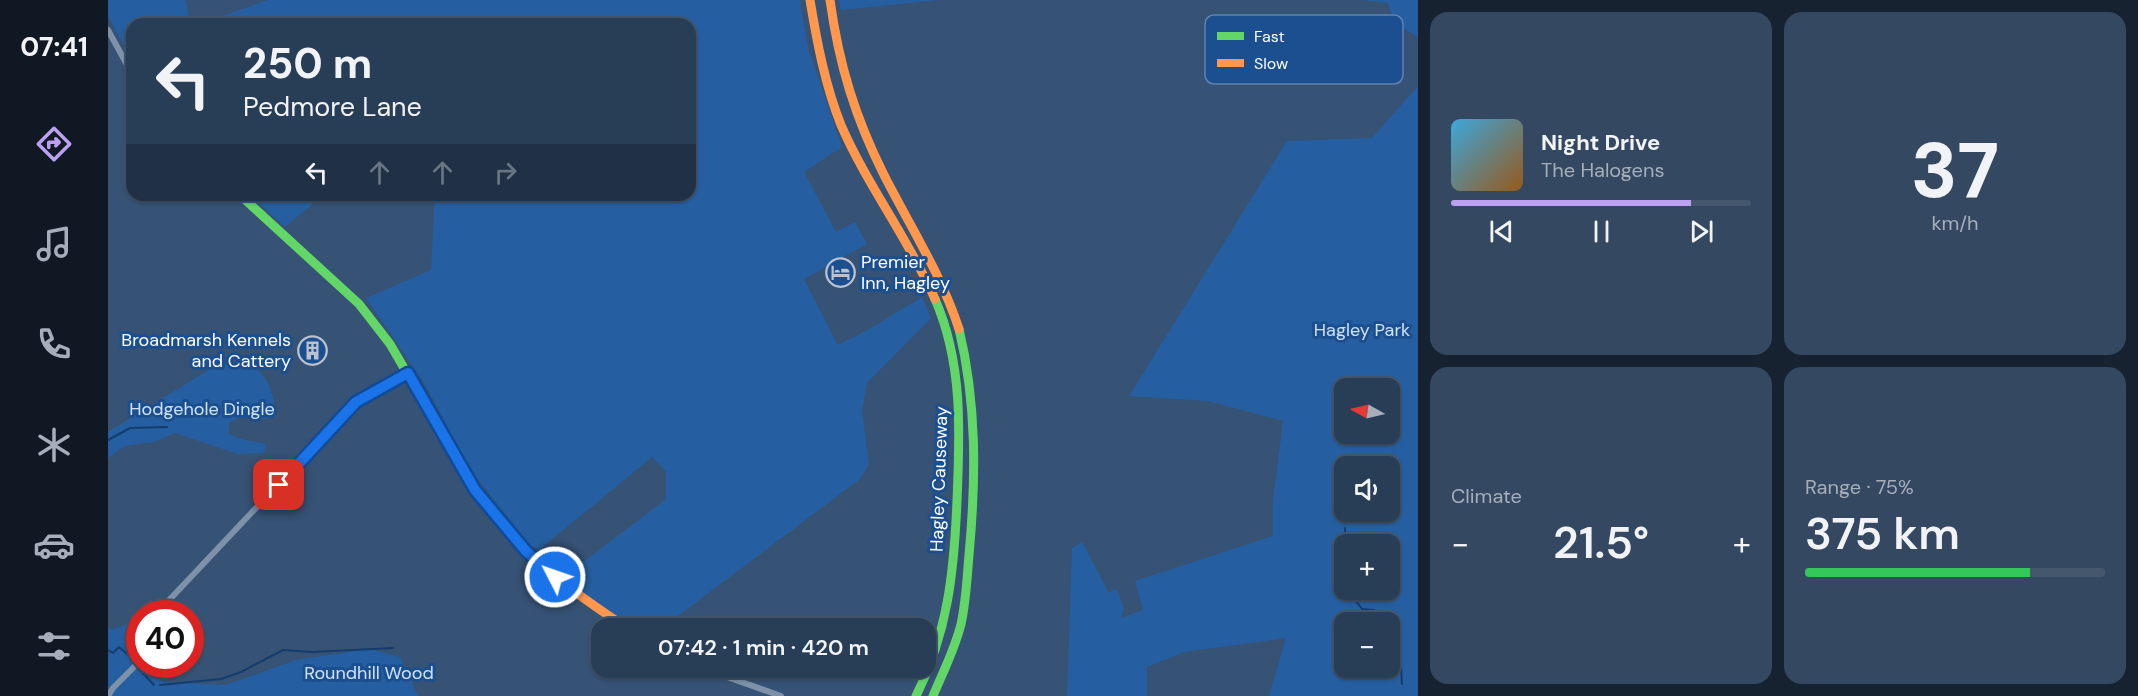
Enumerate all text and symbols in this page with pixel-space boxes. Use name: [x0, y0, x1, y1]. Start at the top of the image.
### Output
legend: [1205, 15, 1403, 84]
text: Fast: [1254, 26, 1285, 47]
text: 07:41: [20, 29, 88, 64]
text: 250 m: [243, 36, 372, 91]
icon: left: [144, 42, 222, 120]
text: Slow: [1254, 53, 1288, 74]
text: Pedmore Lane: [243, 89, 422, 124]
text: 37: [1911, 120, 1999, 221]
icon: directions: [33, 123, 75, 165]
text: Night Drive: [1541, 128, 1660, 157]
icon: left: [300, 156, 333, 189]
icon: ahead: [363, 156, 396, 189]
icon: ahead: [426, 156, 459, 189]
icon: right: [489, 156, 522, 189]
text: The Halogens: [1541, 157, 1664, 183]
text: km/h: [1931, 210, 1979, 236]
icon: previous: [1485, 215, 1518, 248]
icon: pause: [1585, 215, 1618, 248]
icon: next: [1685, 215, 1718, 248]
icon: music: [33, 223, 75, 265]
place label: Premier Inn, Hagley: [861, 250, 950, 295]
hotel icon: Premier Inn, Hagley: [824, 256, 856, 288]
park label: Hagley Park: [1314, 318, 1410, 342]
icon: phone: [33, 323, 75, 365]
place label: Broadmarsh Kennels and Cattery: [121, 328, 291, 373]
building icon: Broadmarsh Kennels and Cattery: [296, 334, 328, 366]
north arrow: [1334, 378, 1400, 444]
map controls: [1334, 378, 1400, 678]
park label: Hodgehole Dingle: [129, 397, 275, 421]
street label: Hagley Causeway: [924, 406, 954, 552]
icon: climate: [33, 424, 75, 466]
button: sound: [1334, 456, 1400, 522]
pin: [253, 459, 304, 510]
icon: arrive: [262, 468, 295, 501]
text: Range · 75%: [1805, 474, 1914, 500]
text: Climate: [1451, 483, 1522, 509]
text: 375 km: [1805, 504, 1960, 563]
text: 21.5°: [1553, 513, 1649, 572]
text: −: [1451, 522, 1469, 565]
text: +: [1733, 522, 1751, 565]
icon: car: [33, 524, 75, 566]
button: +: [1334, 534, 1400, 600]
position arrow: [523, 545, 587, 609]
speed limit sign: 40: [126, 600, 204, 678]
button: −: [1334, 612, 1400, 678]
icon: filters: [33, 625, 75, 667]
text: 07:42 · 1 min · 420 m: [658, 633, 869, 662]
park label: Roundhill Wood: [304, 661, 434, 685]

